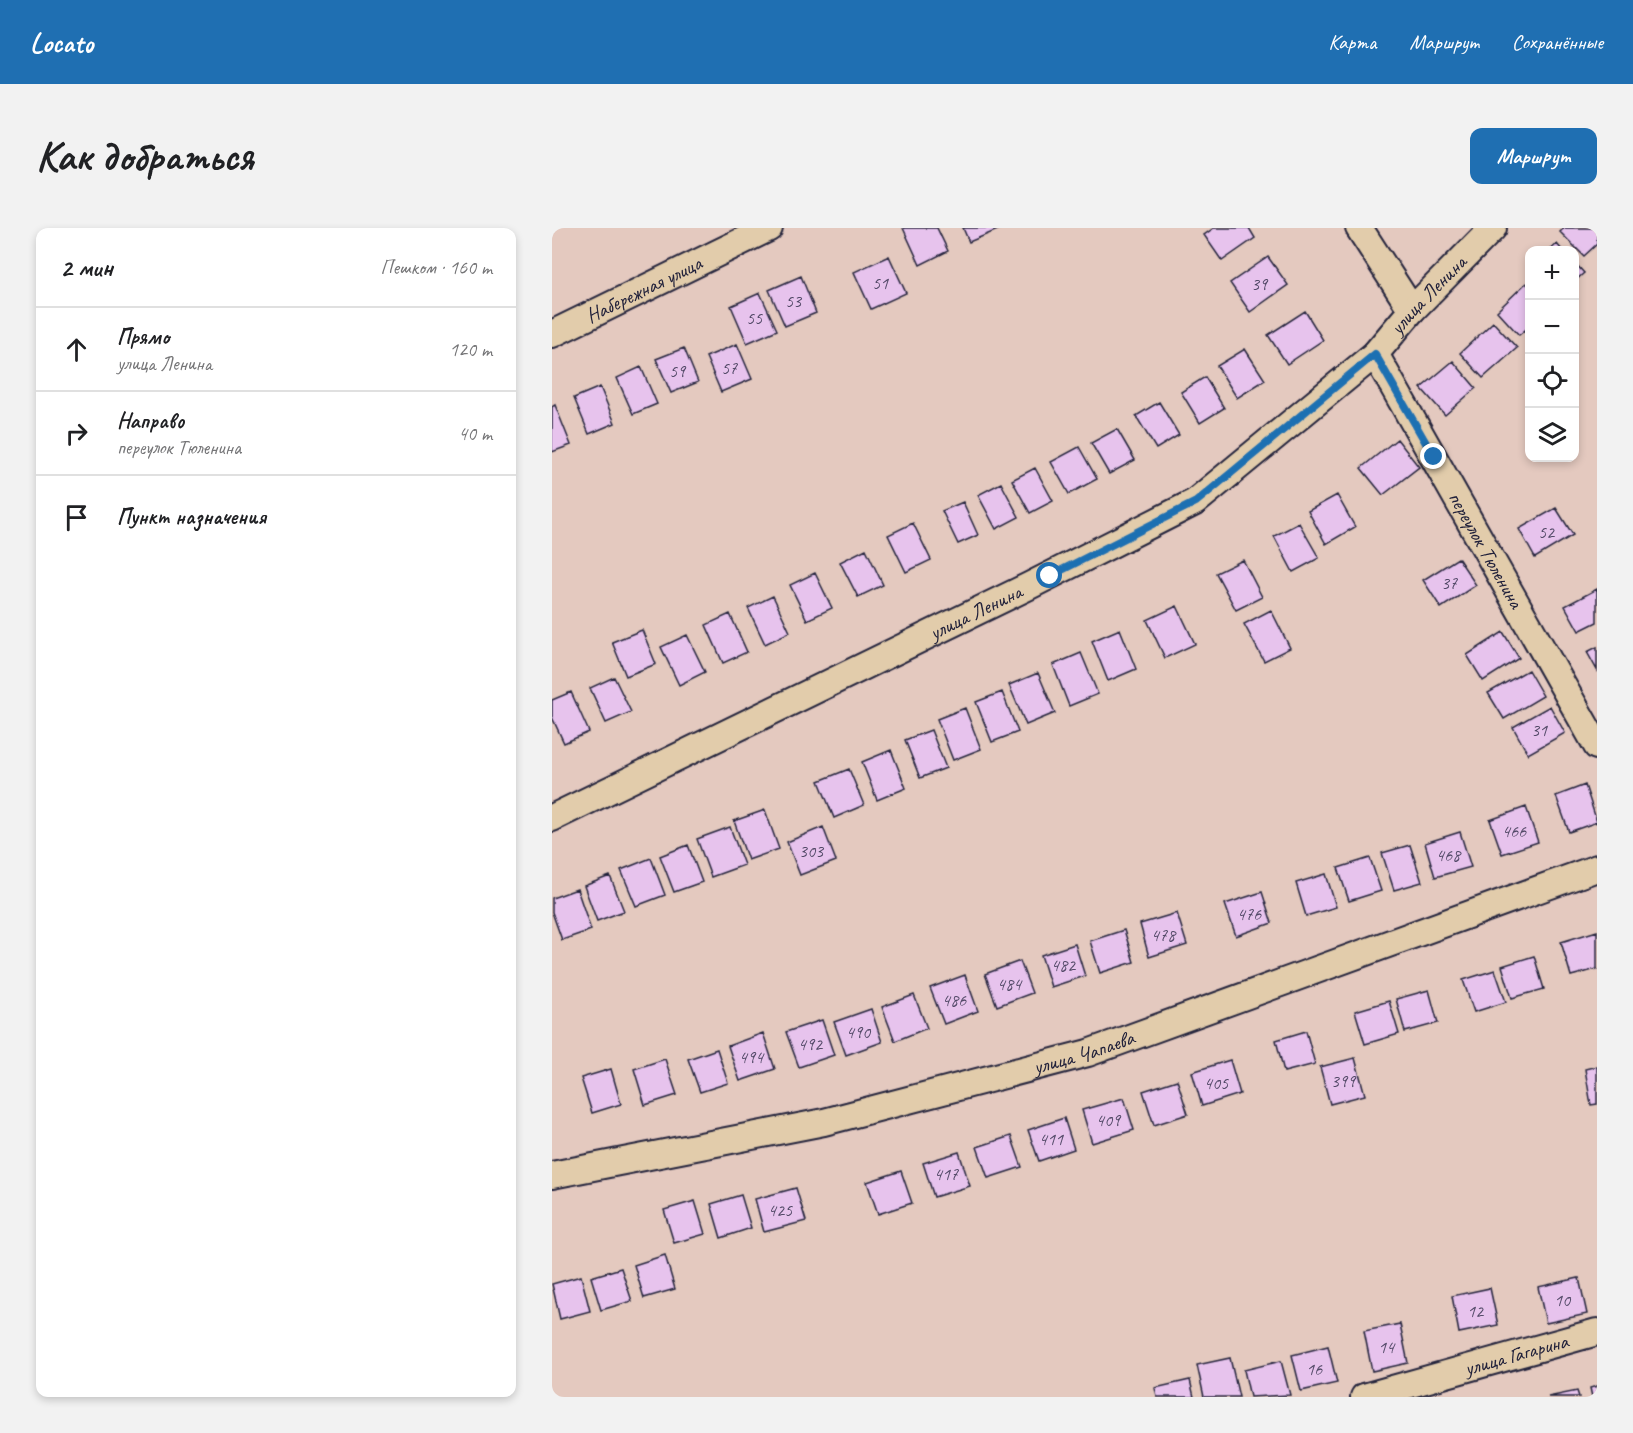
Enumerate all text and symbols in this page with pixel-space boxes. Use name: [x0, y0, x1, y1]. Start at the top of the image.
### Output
text: Locato: [30, 25, 93, 60]
text: Карта: [1328, 29, 1377, 55]
text: Маршрут: [1410, 29, 1479, 55]
text: Сохранённые: [1512, 29, 1603, 55]
button: Маршрут: [1470, 128, 1597, 184]
text: Как добраться: [36, 130, 253, 183]
map controls: [1525, 246, 1579, 462]
button: +: [1525, 246, 1579, 300]
street label: улица Ленина: [1383, 248, 1473, 341]
street label: Набережная улица: [581, 249, 707, 329]
text: 2 мин: [60, 251, 113, 284]
text: Пешком · 160 m: [380, 255, 492, 280]
house number: 51: [872, 272, 889, 294]
house number: 39: [1251, 273, 1269, 295]
house number: 53: [785, 290, 803, 312]
button: −: [1525, 300, 1579, 354]
house number: 55: [746, 307, 763, 329]
text: Прямо: [117, 323, 169, 351]
icon: ahead: [60, 333, 93, 366]
text: 120 m: [449, 337, 492, 362]
text: улица Ленина: [117, 351, 212, 376]
button: locate: [1525, 354, 1579, 408]
house number: 57: [721, 357, 738, 379]
house number: 59: [669, 360, 687, 382]
text: Направо: [117, 407, 184, 435]
button: layers: [1525, 408, 1579, 462]
icon: right: [60, 417, 93, 450]
text: 40 m: [458, 421, 492, 446]
text: переулок Тюленина: [117, 435, 241, 460]
route end: [1420, 443, 1446, 469]
street label: переулок Тюленина: [1442, 487, 1530, 614]
icon: arrive: [60, 501, 93, 534]
text: Пункт назначения: [117, 503, 266, 531]
house number: 52: [1538, 521, 1556, 543]
route start: [1036, 562, 1062, 588]
house number: 37: [1441, 572, 1458, 594]
street label: улица Ленина: [923, 577, 1028, 646]
house number: 31: [1531, 719, 1548, 741]
house number: 466: [1502, 820, 1527, 842]
house number: 303: [799, 840, 825, 862]
house number: 468: [1436, 844, 1462, 866]
house number: 476: [1237, 903, 1262, 925]
house number: 478: [1151, 924, 1177, 946]
house number: 482: [1051, 954, 1077, 976]
house number: 484: [997, 973, 1023, 995]
house number: 486: [942, 989, 967, 1011]
house number: 490: [846, 1021, 872, 1043]
street label: улица Чапаева: [1028, 1024, 1139, 1080]
house number: 492: [798, 1033, 824, 1055]
house number: 494: [739, 1046, 765, 1068]
house number: 399: [1331, 1070, 1357, 1092]
house number: 405: [1204, 1072, 1229, 1094]
house number: 409: [1096, 1109, 1122, 1131]
house number: 411: [1039, 1128, 1064, 1150]
house number: 417: [934, 1163, 959, 1185]
house number: 425: [768, 1199, 793, 1221]
house number: 10: [1554, 1289, 1572, 1311]
house number: 12: [1467, 1300, 1485, 1322]
street label: улица Гагарина: [1460, 1327, 1573, 1382]
house number: 14: [1378, 1336, 1396, 1358]
house number: 16: [1306, 1358, 1323, 1380]

